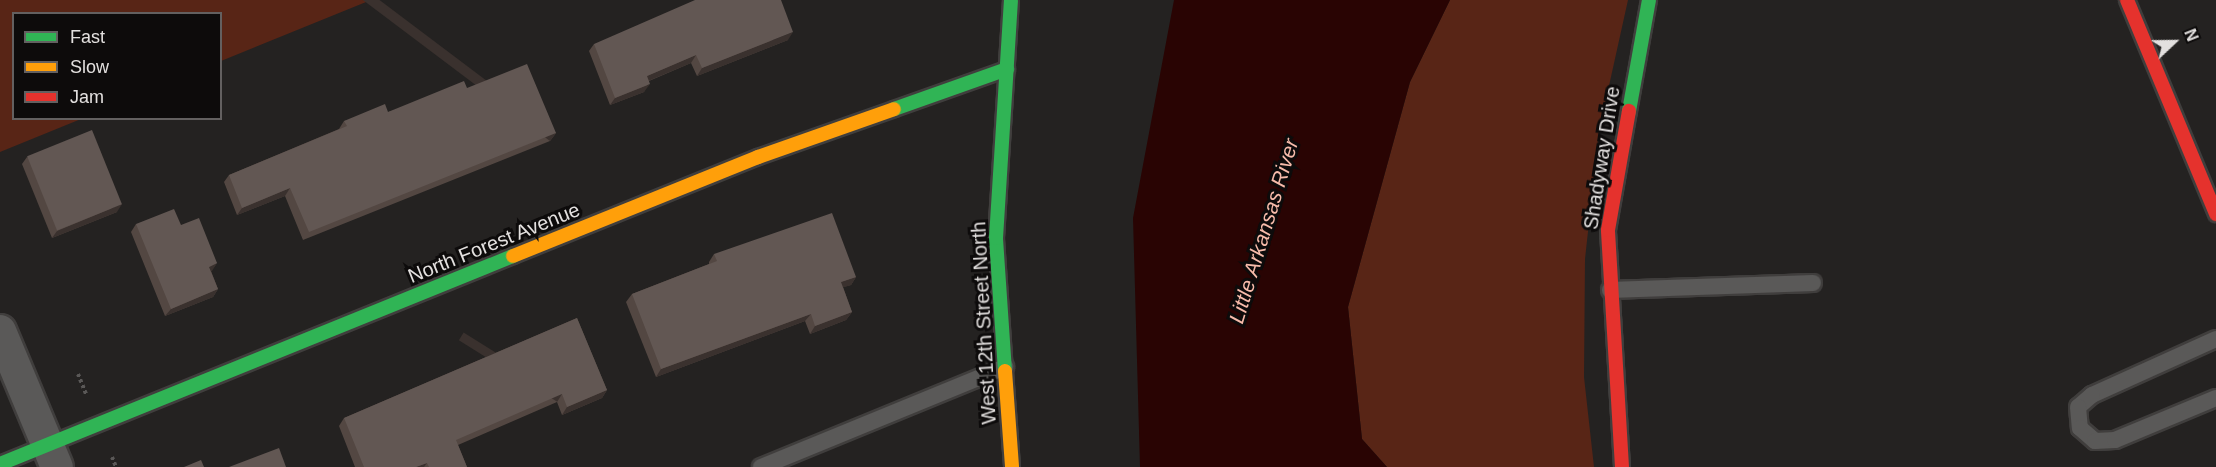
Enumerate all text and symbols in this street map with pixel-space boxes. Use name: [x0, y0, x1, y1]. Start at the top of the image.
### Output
legend: [12, 12, 222, 120]
north arrow: [2144, 12, 2204, 72]
text: Fast: [70, 27, 105, 47]
text: N: [2181, 27, 2201, 44]
text: Slow: [70, 57, 109, 77]
street label: Shadyway Drive: [1579, 85, 1625, 231]
text: Jam: [70, 87, 104, 107]
water label: Little Arkansas River: [1224, 135, 1304, 327]
street label: North Forest Avenue: [404, 197, 584, 289]
street label: West 12th Street North: [967, 221, 1001, 425]

